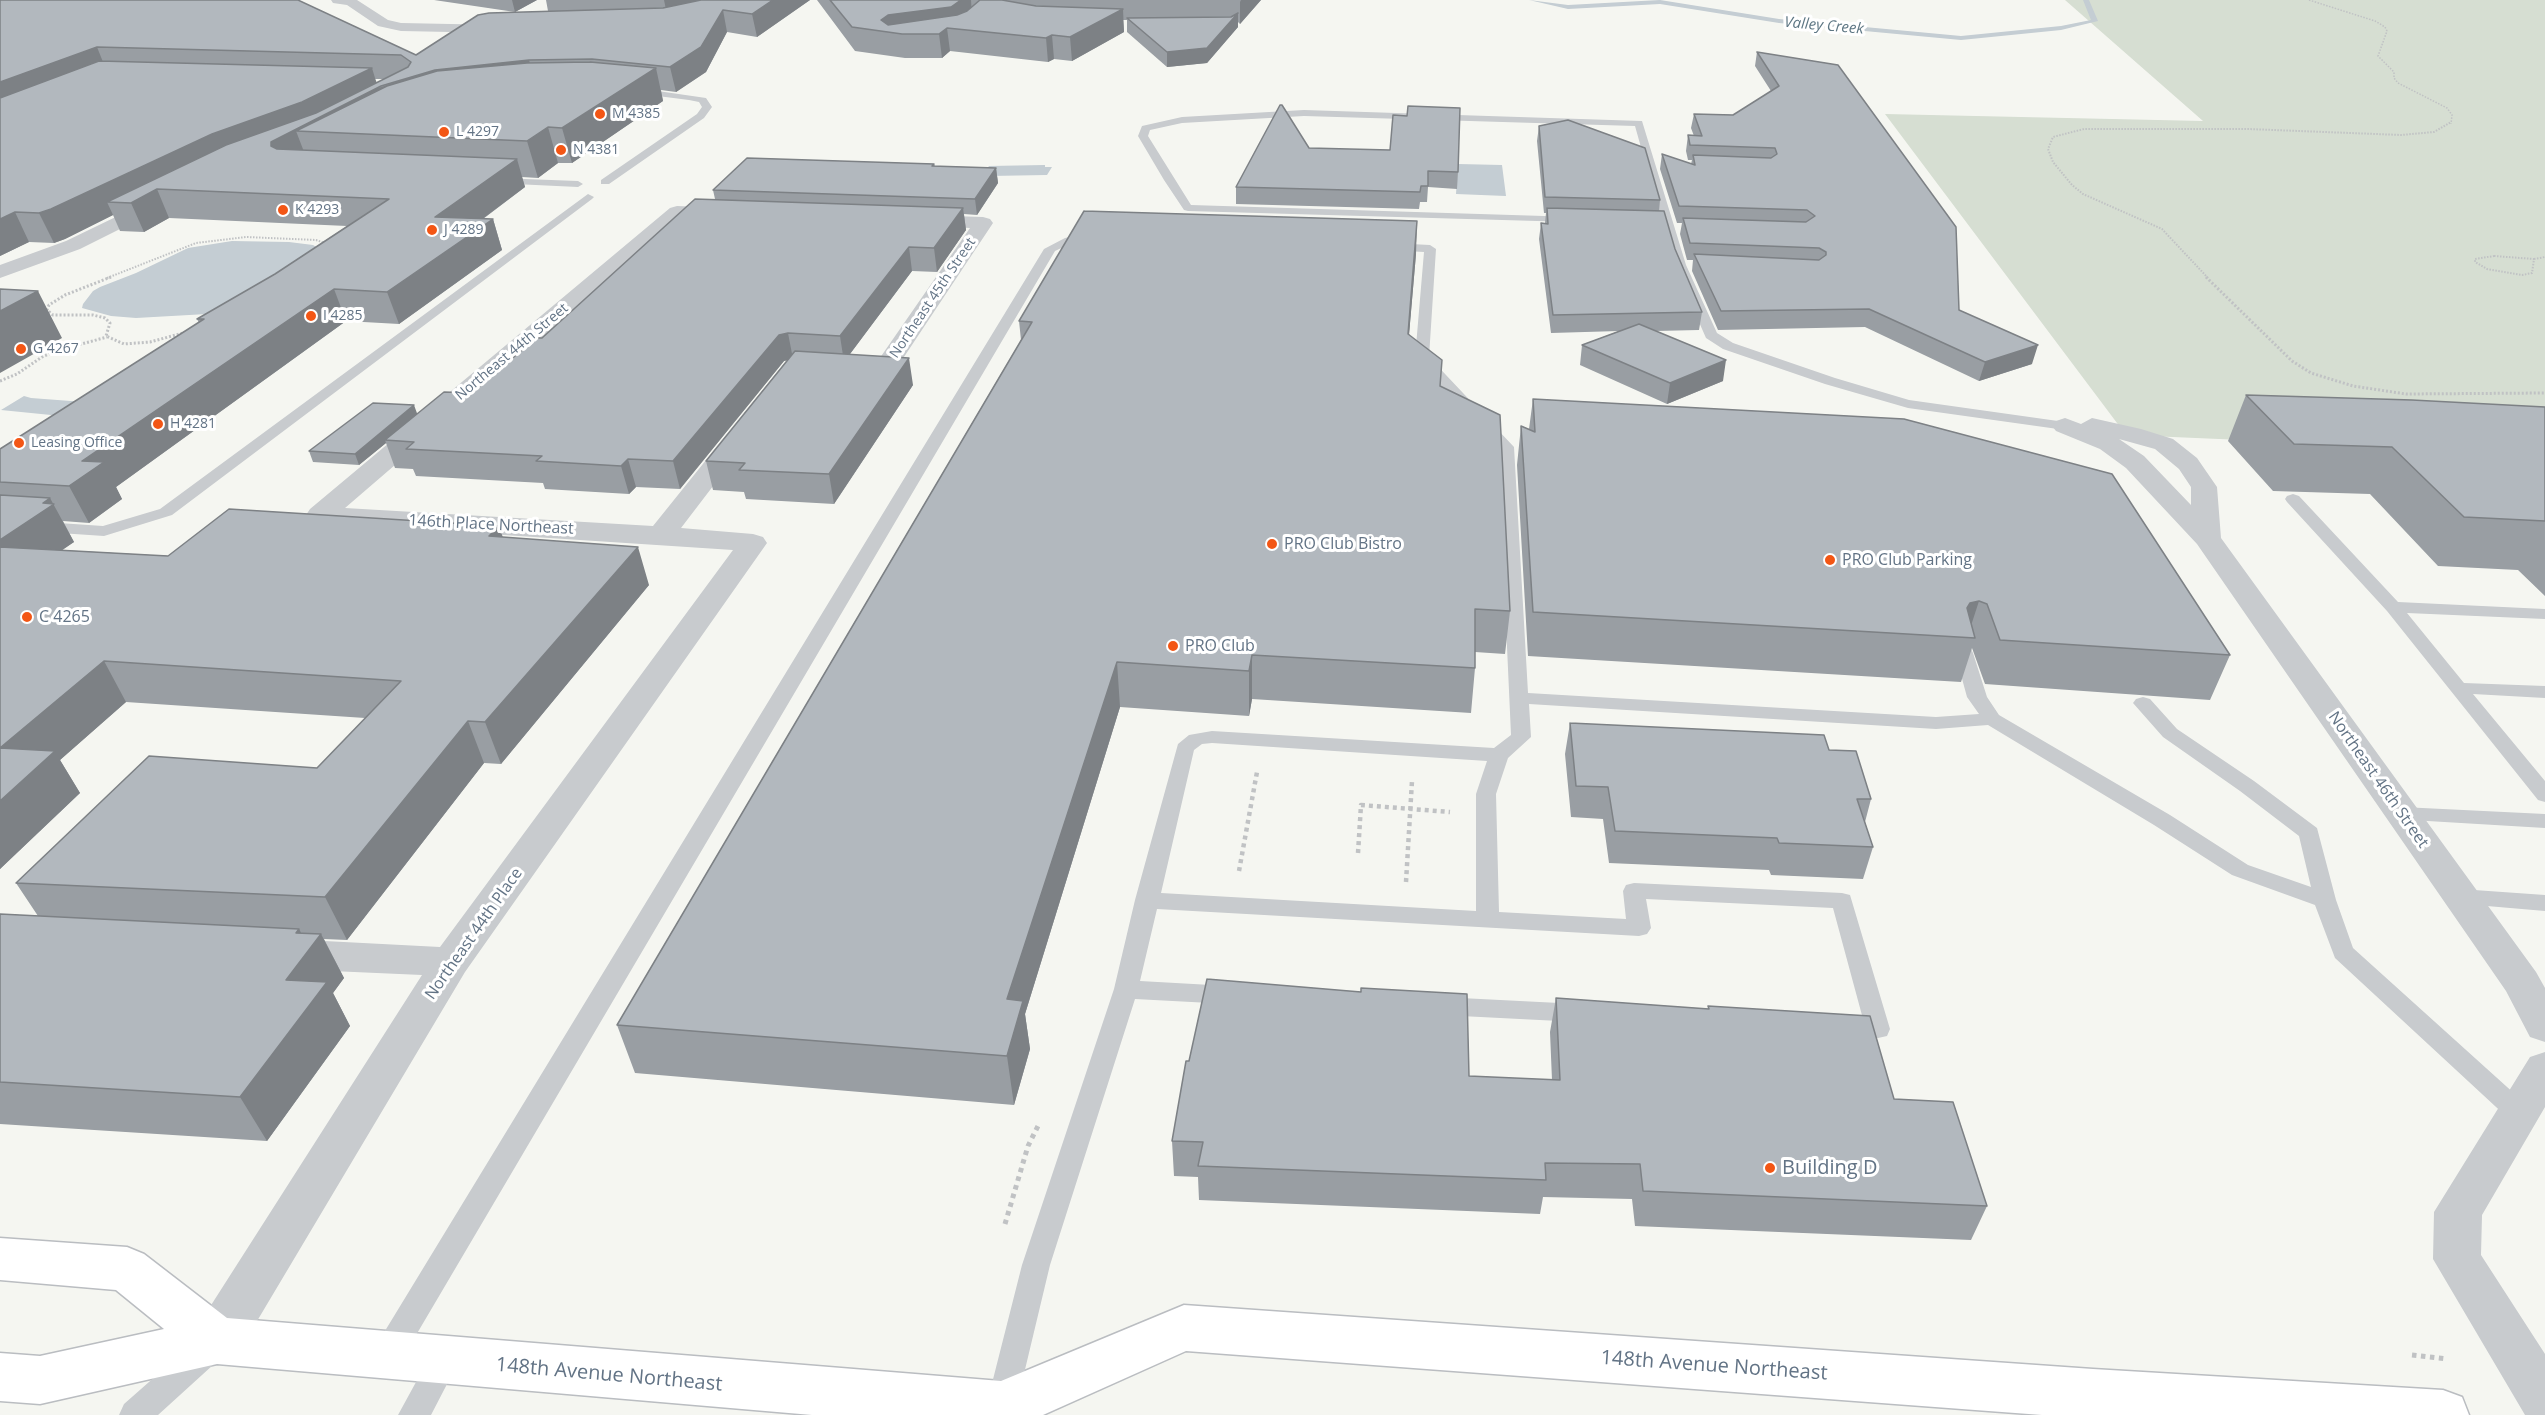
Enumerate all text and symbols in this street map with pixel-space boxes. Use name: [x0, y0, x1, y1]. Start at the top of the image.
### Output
water label: Valley Creek: [1784, 14, 1864, 38]
place label: M 4385: [612, 106, 660, 122]
marker: M 4385: [593, 107, 607, 121]
place label: L 4297: [456, 124, 499, 140]
marker: L 4297: [437, 125, 451, 139]
place label: N 4381: [573, 142, 619, 158]
marker: N 4381: [554, 143, 568, 157]
place label: K 4293: [295, 202, 339, 218]
marker: K 4293: [276, 203, 290, 217]
place label: J 4289: [444, 222, 483, 238]
marker: J 4289: [425, 223, 439, 237]
street label: Northeast 45th Street: [886, 235, 980, 361]
street label: Northeast 44th Street: [452, 300, 572, 404]
place label: I 4285: [323, 308, 363, 324]
marker: I 4285: [304, 309, 318, 323]
place label: G 4267: [33, 341, 79, 357]
marker: G 4267: [14, 342, 28, 356]
place label: H 4281: [170, 416, 216, 432]
marker: H 4281: [151, 417, 165, 431]
place label: Leasing Office: [31, 435, 122, 451]
marker: Leasing Office: [12, 436, 26, 450]
street label: 146th Place Northeast: [408, 511, 574, 539]
place label: PRO Club Bistro: [1284, 534, 1402, 554]
marker: PRO Club Bistro: [1265, 537, 1279, 551]
place label: PRO Club Parking: [1842, 550, 1972, 570]
marker: PRO Club Parking: [1823, 553, 1837, 567]
place label: C 4265: [39, 607, 90, 627]
marker: C 4265: [20, 610, 34, 624]
place label: PRO Club: [1185, 636, 1255, 656]
marker: PRO Club: [1166, 639, 1180, 653]
street label: Northeast 46th Street: [2324, 708, 2432, 852]
street label: Northeast 44th Place: [421, 864, 527, 1004]
place label: Building D: [1782, 1156, 1877, 1180]
marker: Building D: [1763, 1161, 1777, 1175]
street label: 148th Avenue Northeast: [1600, 1346, 1828, 1386]
street label: 148th Avenue Northeast: [495, 1353, 723, 1397]

